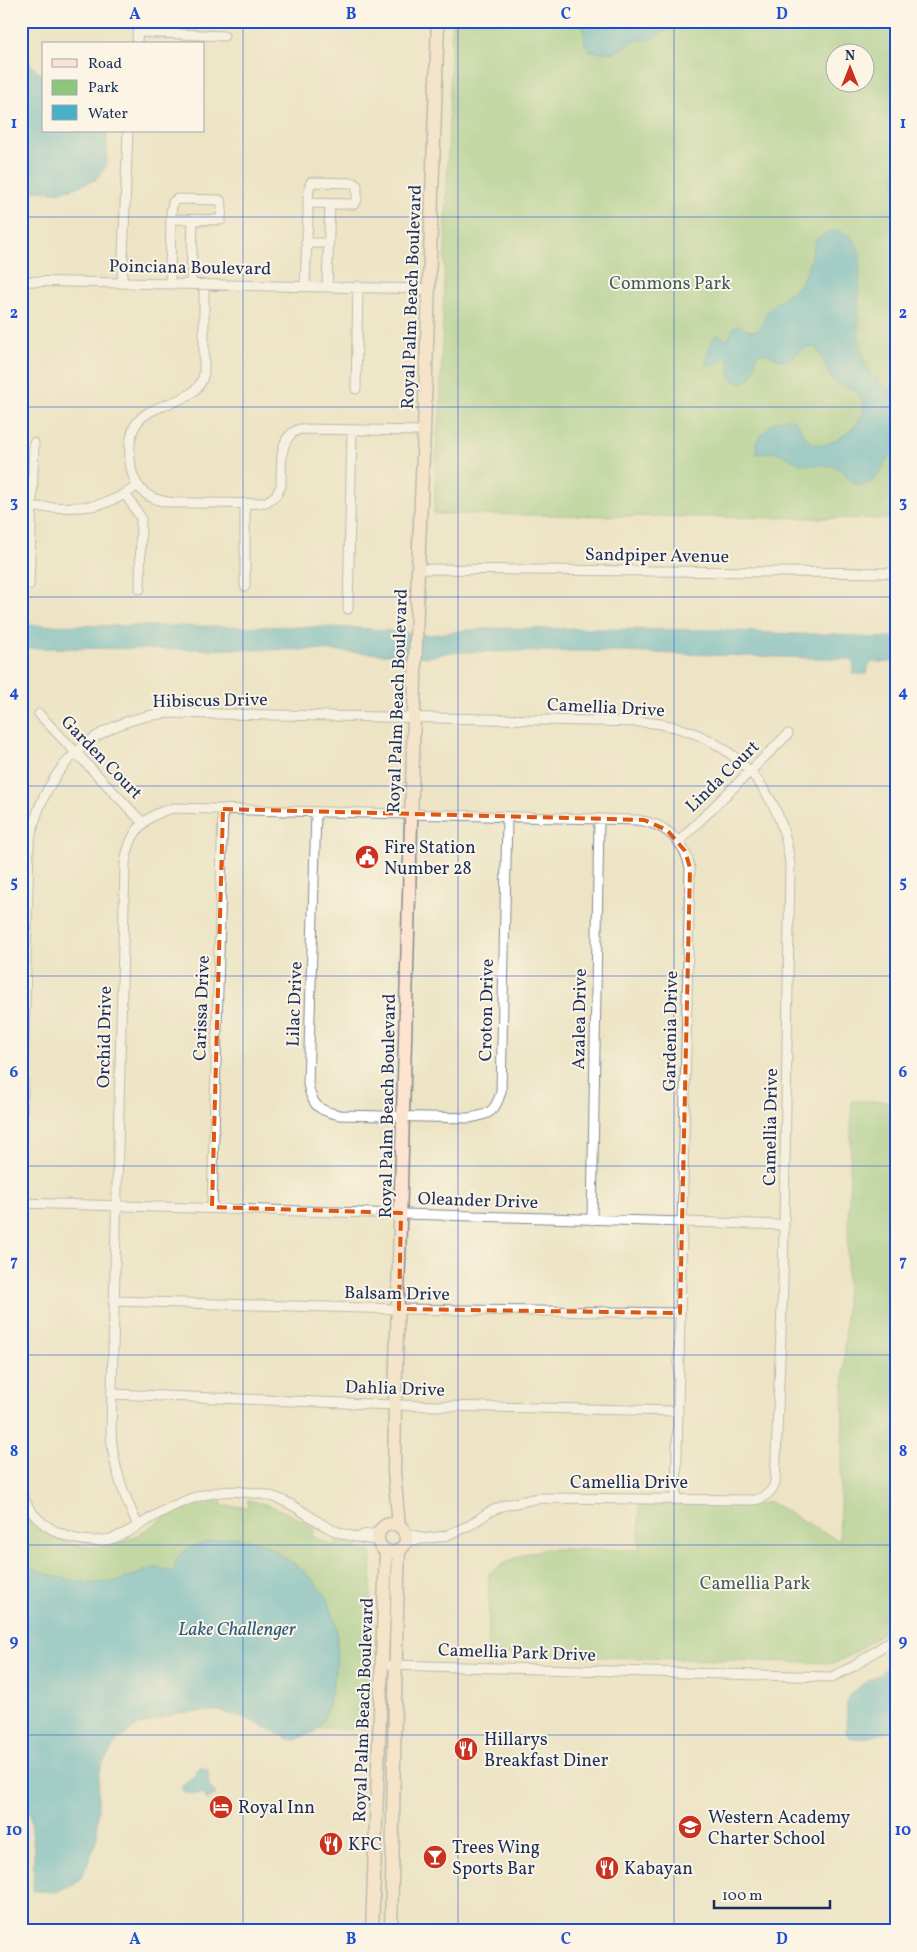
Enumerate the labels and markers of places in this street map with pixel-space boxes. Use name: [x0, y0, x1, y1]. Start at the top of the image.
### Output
place label: Fire Station Number 28: [384, 836, 476, 882]
public building icon: Fire Station Number 28: [354, 844, 380, 870]
place label: Hillarys Breakfast Diner: [484, 1728, 609, 1774]
restaurant icon: Hillarys Breakfast Diner: [453, 1736, 479, 1762]
hotel icon: Royal Inn: [208, 1794, 234, 1820]
place label: Royal Inn: [238, 1796, 315, 1821]
place label: Western Academy Charter School: [708, 1806, 851, 1852]
school or university icon: Western Academy Charter School: [677, 1814, 703, 1840]
restaurant icon: KFC: [318, 1831, 344, 1857]
place label: KFC: [348, 1833, 382, 1858]
place label: Trees Wing Sports Bar: [452, 1836, 540, 1882]
bar icon: Trees Wing Sports Bar: [422, 1844, 448, 1870]
restaurant icon: Kabayan: [594, 1855, 620, 1881]
place label: Kabayan: [624, 1857, 693, 1882]

